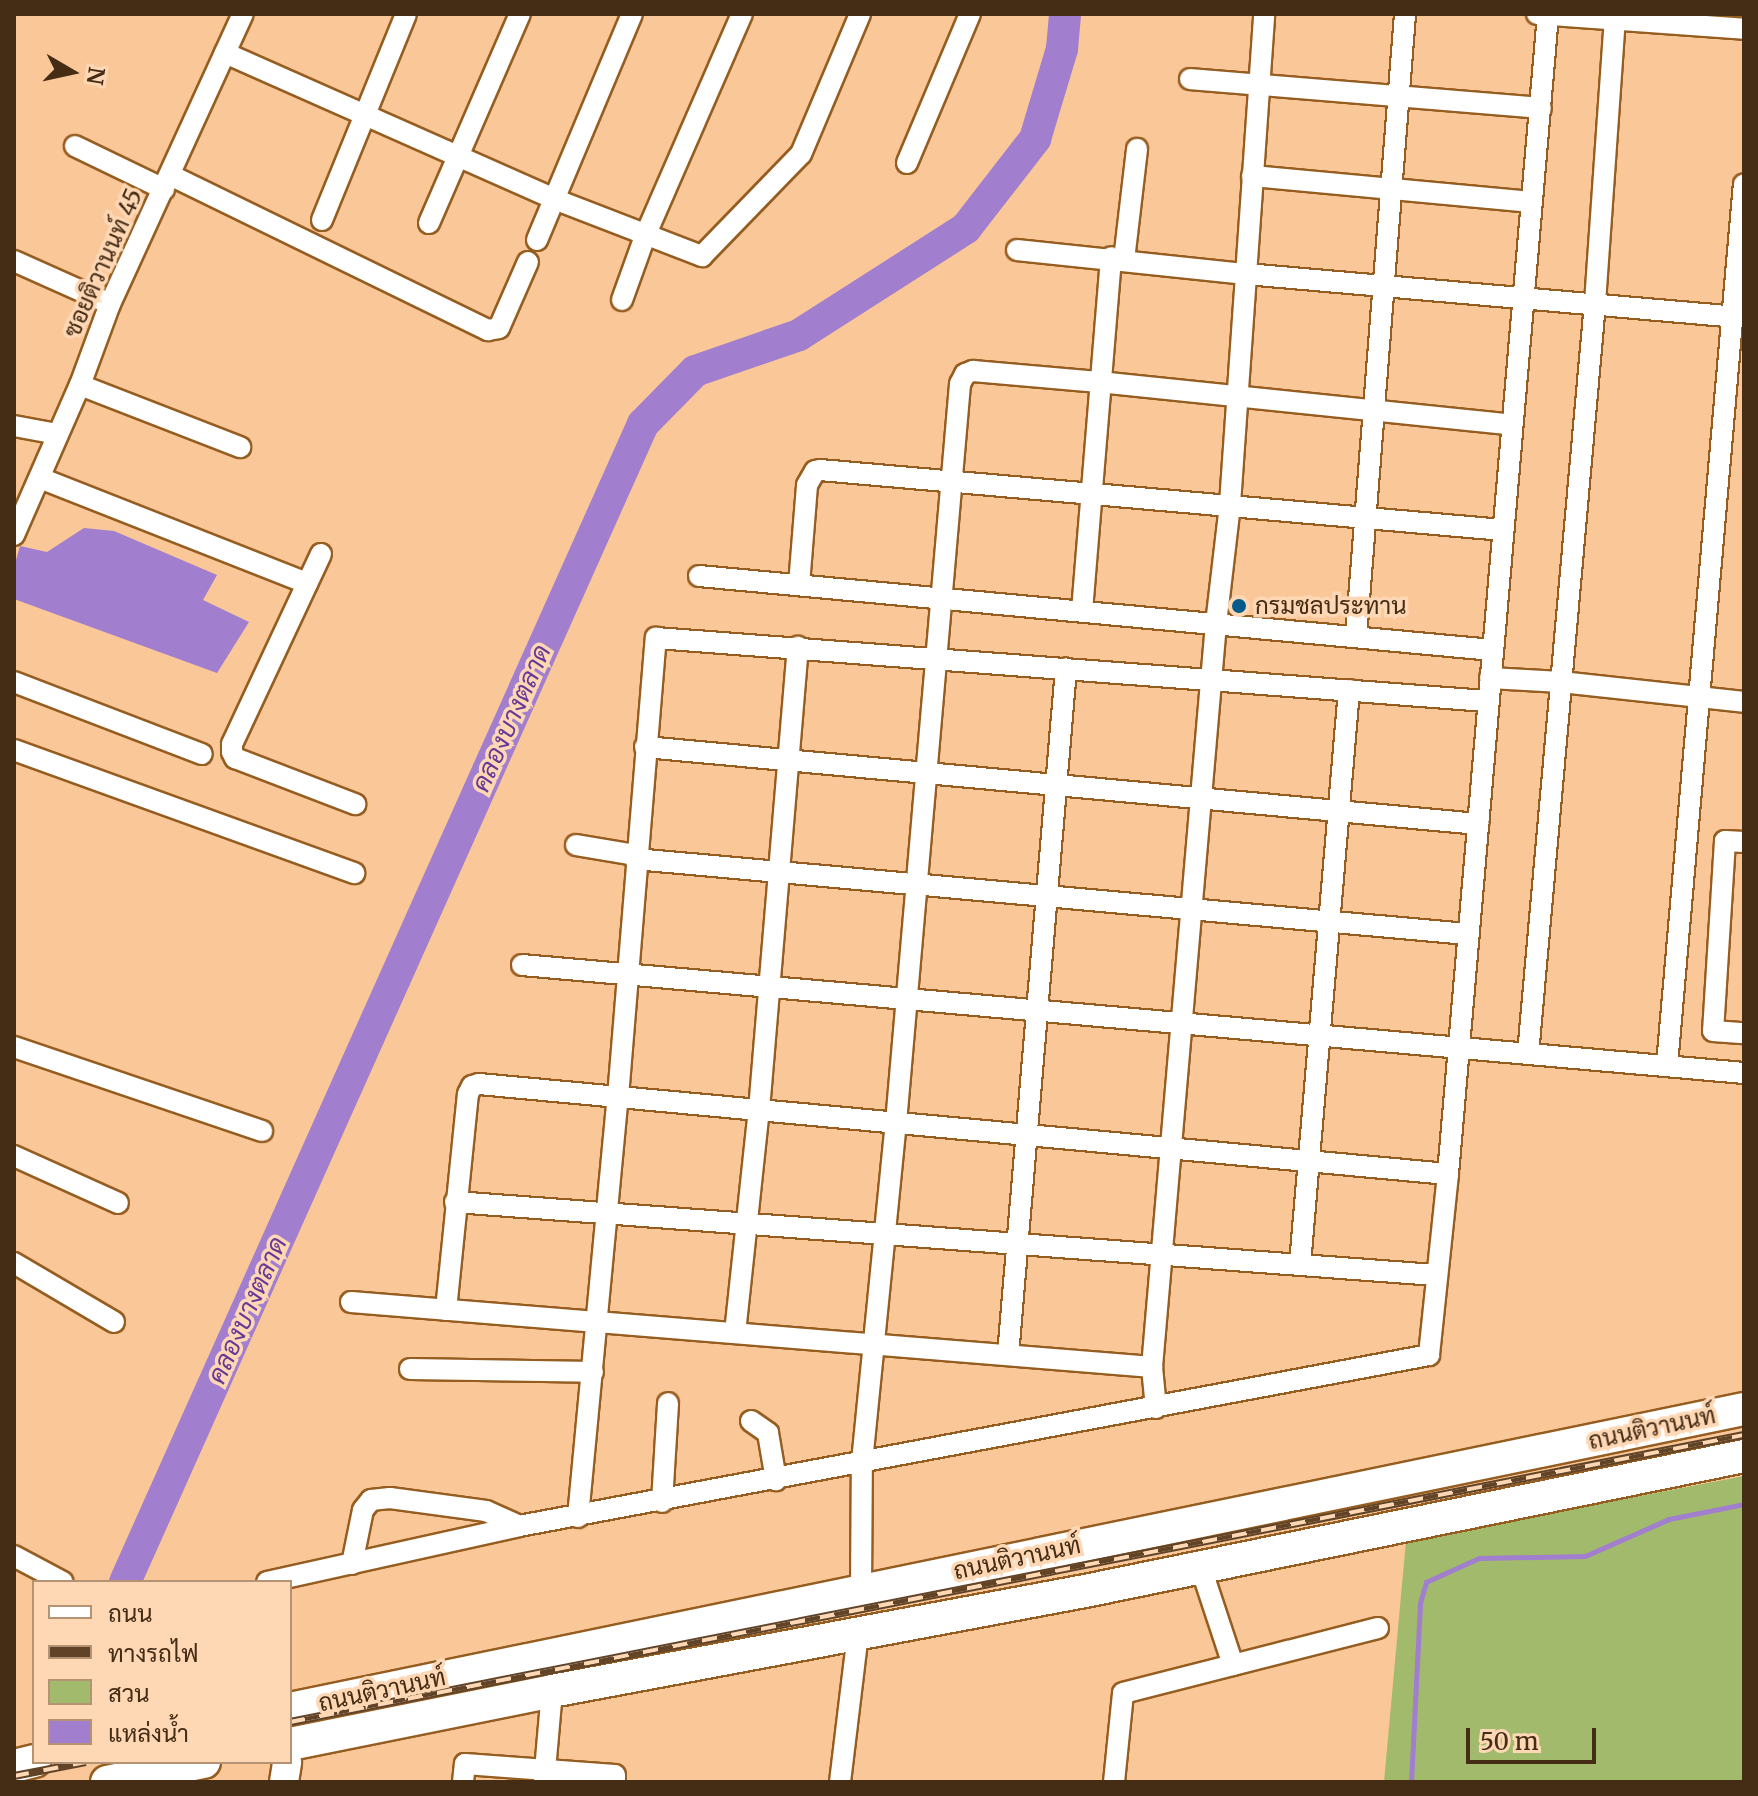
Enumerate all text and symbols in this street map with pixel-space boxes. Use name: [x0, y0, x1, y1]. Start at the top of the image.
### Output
north arrow: [32, 32, 112, 112]
text: N: [81, 65, 111, 87]
street label: ซอยติวานนท์ 45: [57, 184, 149, 342]
place label: กรมชลประทาน: [1255, 592, 1406, 620]
marker: กรมชลประทาน: [1230, 597, 1248, 615]
water label: คลองบางตลาด: [465, 640, 557, 796]
water label: คลองบางตลาด: [201, 1232, 293, 1388]
street label: ถนนติวานนท์: [1586, 1400, 1718, 1456]
street label: ถนนติวานนท์: [951, 1530, 1083, 1586]
legend: [32, 1580, 292, 1764]
text: ถนน: [108, 1598, 153, 1629]
text: ทางรถไฟ: [108, 1638, 199, 1669]
street label: ถนนติวานนท์: [316, 1662, 448, 1718]
text: สวน: [108, 1678, 150, 1709]
scale bar: [1470, 1712, 1600, 1762]
text: แหล่งน้ำ: [108, 1718, 189, 1749]
text: 50 m: [1480, 1726, 1539, 1757]

